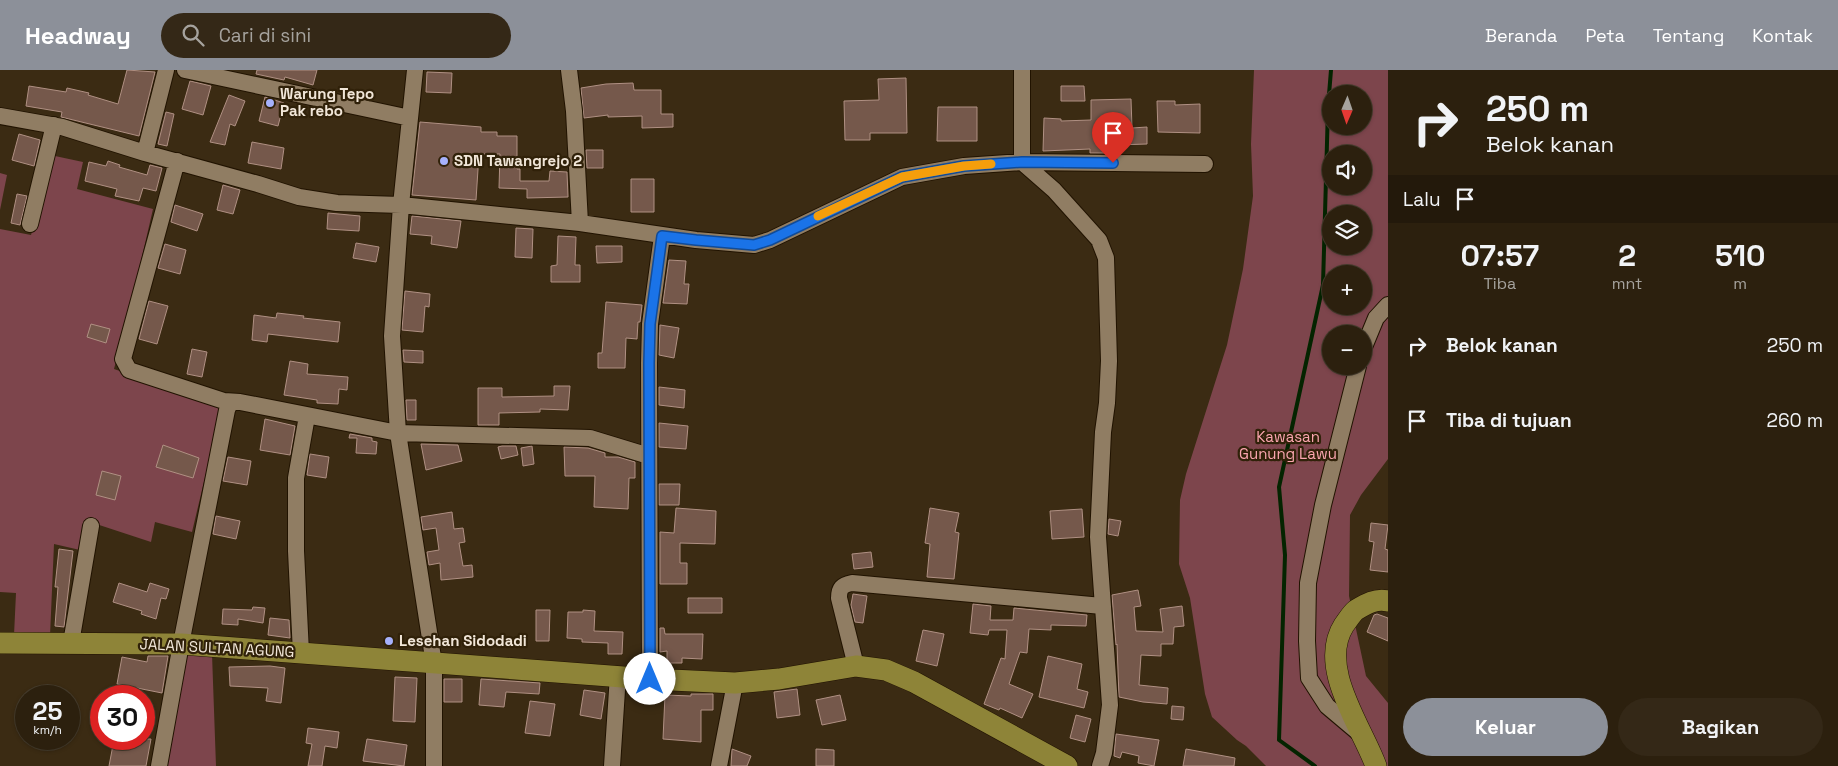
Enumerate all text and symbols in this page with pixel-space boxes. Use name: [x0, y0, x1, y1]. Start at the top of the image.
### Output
search box: [161, 13, 511, 58]
text: Headway: [25, 20, 131, 51]
icon: search: [179, 21, 207, 49]
text: Cari di sini: [219, 23, 311, 48]
text: Beranda: [1485, 24, 1557, 47]
text: Peta: [1585, 24, 1625, 47]
text: Tentang: [1653, 24, 1724, 47]
text: Kontak: [1752, 24, 1813, 47]
place label: Warung Tepo Pak rebo: [280, 84, 374, 120]
north arrow: [1322, 85, 1372, 135]
map controls: [1322, 85, 1372, 375]
text: 250 m: [1486, 87, 1589, 131]
icon: right: [1403, 90, 1468, 155]
marker: Warung Tepo Pak rebo: [264, 97, 276, 109]
pin: [1092, 112, 1134, 163]
icon: arrive: [1099, 119, 1127, 147]
text: Belok kanan: [1486, 130, 1614, 158]
button: sound: [1322, 145, 1372, 195]
place label: SDN Tawangrejo 2: [454, 151, 582, 170]
marker: SDN Tawangrejo 2: [438, 155, 450, 167]
icon: arrive: [1451, 185, 1479, 213]
text: Lalu: [1403, 187, 1441, 212]
button: layers: [1322, 205, 1372, 255]
text: 07:57: [1461, 236, 1539, 275]
text: 2: [1618, 236, 1636, 275]
text: 510: [1715, 236, 1765, 275]
button: +: [1322, 265, 1372, 315]
text: Tiba: [1484, 273, 1516, 294]
text: mnt: [1612, 273, 1642, 294]
text: m: [1733, 273, 1747, 294]
button: −: [1322, 325, 1372, 375]
icon: right: [1403, 332, 1431, 360]
text: Belok kanan: [1446, 333, 1558, 358]
text: 250 m: [1767, 333, 1823, 358]
icon: arrive: [1403, 407, 1431, 435]
text: Tiba di tujuan: [1446, 408, 1572, 433]
text: 260 m: [1767, 408, 1823, 433]
park label: Kawasan Gunung Lawu: [1239, 427, 1337, 463]
place label: Lesehan Sidodadi: [399, 631, 527, 650]
street label: JALAN SULTAN AGUNG: [139, 634, 295, 661]
marker: Lesehan Sidodadi: [383, 635, 395, 647]
position arrow: [623, 652, 675, 704]
speed limit sign: 30: [90, 685, 155, 750]
text: 25: [33, 695, 62, 727]
button: Keluar: [1403, 698, 1608, 756]
button: Bagikan: [1618, 698, 1823, 756]
text: km/h: [33, 722, 62, 738]

